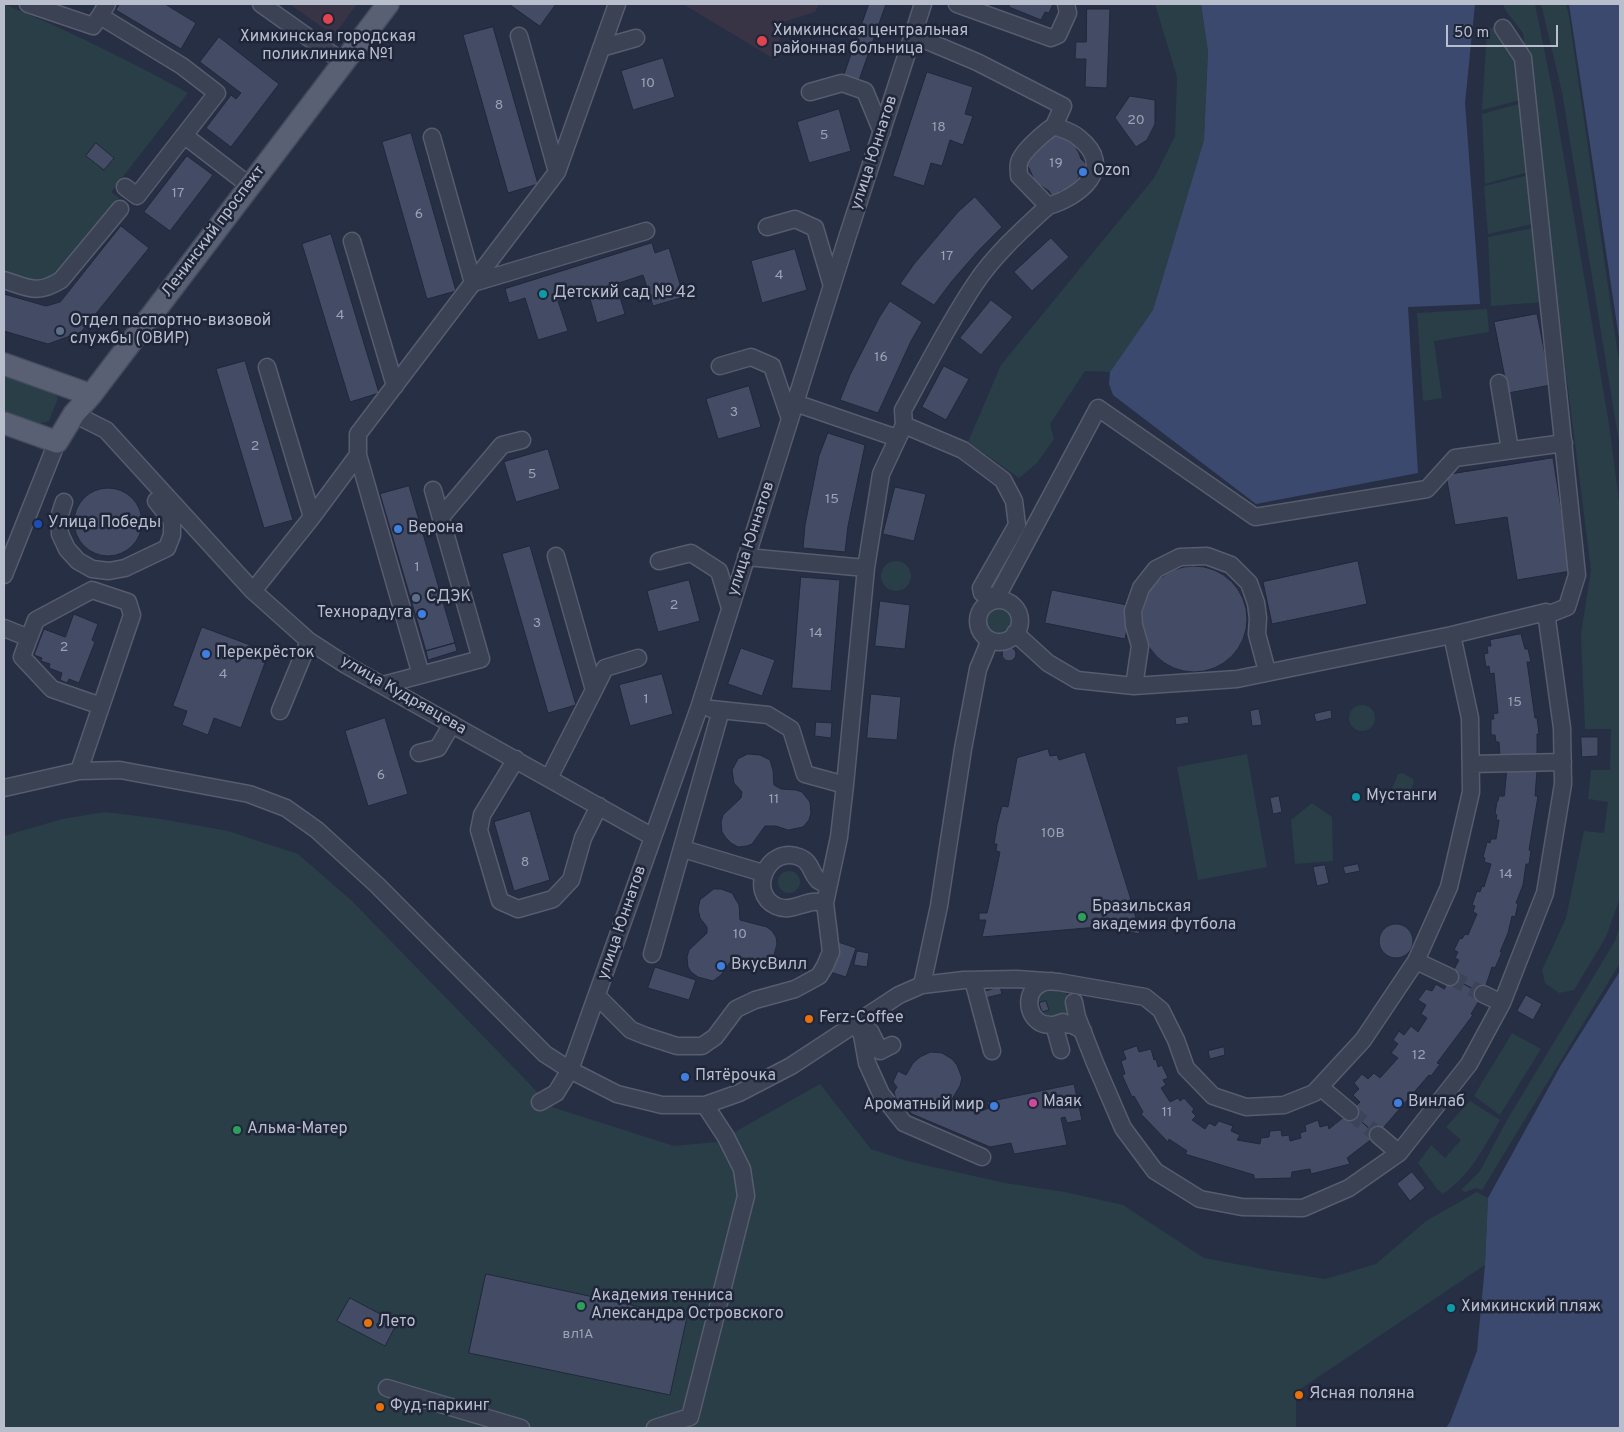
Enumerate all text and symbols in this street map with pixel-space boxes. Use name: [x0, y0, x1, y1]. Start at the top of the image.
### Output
marker: Химкинская городская поликлиника №1: [321, 12, 335, 26]
scale bar: [1449, 15, 1562, 47]
place label: Химкинская центральная районная больница: [773, 22, 968, 60]
text: 50 m: [1454, 24, 1489, 43]
place label: Химкинская городская поликлиника №1: [240, 28, 416, 66]
marker: Химкинская центральная районная больница: [755, 34, 769, 48]
house number: 10: [641, 76, 655, 92]
street label: улица Юннатов: [847, 93, 903, 213]
house number: 8: [495, 98, 503, 114]
house number: 20: [1127, 113, 1145, 129]
house number: 18: [932, 120, 946, 136]
house number: 5: [820, 128, 828, 144]
house number: 19: [1049, 156, 1063, 172]
street label: Ленинский проспект: [158, 162, 270, 302]
place label: Ozon: [1093, 162, 1130, 182]
marker: Ozon: [1077, 166, 1089, 178]
house number: 17: [172, 186, 184, 202]
house number: 6: [415, 207, 423, 223]
house number: 17: [941, 249, 953, 265]
house number: 4: [775, 268, 783, 284]
place label: Детский сад № 42: [553, 284, 696, 304]
marker: Детский сад № 42: [537, 288, 549, 300]
house number: 4: [336, 308, 344, 324]
place label: Отдел паспортно-визовой службы (ОВИР): [70, 312, 271, 350]
marker: Отдел паспортно-визовой службы (ОВИР): [54, 325, 66, 337]
house number: 16: [874, 350, 888, 366]
house number: 3: [730, 405, 738, 421]
house number: 2: [251, 439, 259, 455]
house number: 5: [528, 467, 536, 483]
street label: улица Юннатов: [724, 479, 780, 599]
house number: 15: [825, 492, 839, 508]
place label: Улица Победы: [48, 514, 161, 534]
marker: Улица Победы: [32, 518, 44, 530]
place label: Верона: [408, 519, 463, 539]
marker: Верона: [392, 523, 404, 535]
house number: 1: [414, 560, 420, 576]
place label: СДЭК: [426, 588, 471, 608]
marker: СДЭК: [410, 592, 422, 604]
house number: 2: [670, 598, 678, 614]
place label: Технорадуга: [317, 604, 412, 624]
marker: Технорадуга: [416, 608, 428, 620]
house number: 3: [533, 616, 541, 632]
house number: 14: [809, 626, 823, 642]
house number: 2: [60, 640, 68, 656]
place label: Перекрёсток: [216, 644, 315, 664]
marker: Перекрёсток: [200, 648, 212, 660]
street label: улица Кудрявцева: [337, 652, 469, 740]
house number: 4: [219, 667, 227, 683]
house number: 1: [643, 692, 649, 708]
house number: 15: [1508, 695, 1522, 711]
house number: 6: [377, 768, 385, 784]
place label: Мустанги: [1366, 787, 1437, 807]
marker: Мустанги: [1350, 791, 1362, 803]
house number: 11: [769, 792, 779, 808]
house number: 10В: [1041, 826, 1065, 842]
house number: 8: [521, 855, 529, 871]
street label: улица Юннатов: [594, 863, 652, 983]
house number: 14: [1499, 867, 1513, 883]
place label: Бразильская академия футбола: [1092, 898, 1236, 936]
marker: Бразильская академия футбола: [1076, 911, 1088, 923]
house number: 10: [733, 927, 747, 943]
place label: ВкусВилл: [731, 956, 807, 976]
marker: ВкусВилл: [715, 960, 727, 972]
place label: Ferz-Coffee: [819, 1009, 903, 1029]
marker: Ferz-Coffee: [803, 1013, 815, 1025]
house number: 12: [1412, 1048, 1426, 1064]
place label: Пятёрочка: [695, 1067, 776, 1087]
marker: Пятёрочка: [679, 1071, 691, 1083]
place label: Маяк: [1043, 1093, 1082, 1113]
place label: Винлаб: [1408, 1093, 1465, 1113]
place label: Ароматный мир: [864, 1096, 984, 1116]
marker: Маяк: [1027, 1097, 1039, 1109]
marker: Винлаб: [1392, 1097, 1404, 1109]
marker: Ароматный мир: [988, 1100, 1000, 1112]
house number: 11: [1162, 1105, 1172, 1121]
place label: Альма-Матер: [247, 1120, 348, 1140]
marker: Альма-Матер: [231, 1124, 243, 1136]
place label: Академия тенниса Александра Островского: [591, 1287, 784, 1325]
place label: Химкинский пляж: [1461, 1298, 1601, 1318]
marker: Академия тенниса Александра Островского: [575, 1300, 587, 1312]
marker: Химкинский пляж: [1445, 1302, 1457, 1314]
place label: Лето: [378, 1313, 415, 1333]
marker: Лето: [362, 1317, 374, 1329]
house number: вл1А: [563, 1327, 593, 1343]
place label: Ясная поляна: [1309, 1385, 1414, 1405]
marker: Ясная поляна: [1293, 1389, 1305, 1401]
place label: Фуд-паркинг: [390, 1397, 490, 1417]
marker: Фуд-паркинг: [374, 1401, 386, 1413]

